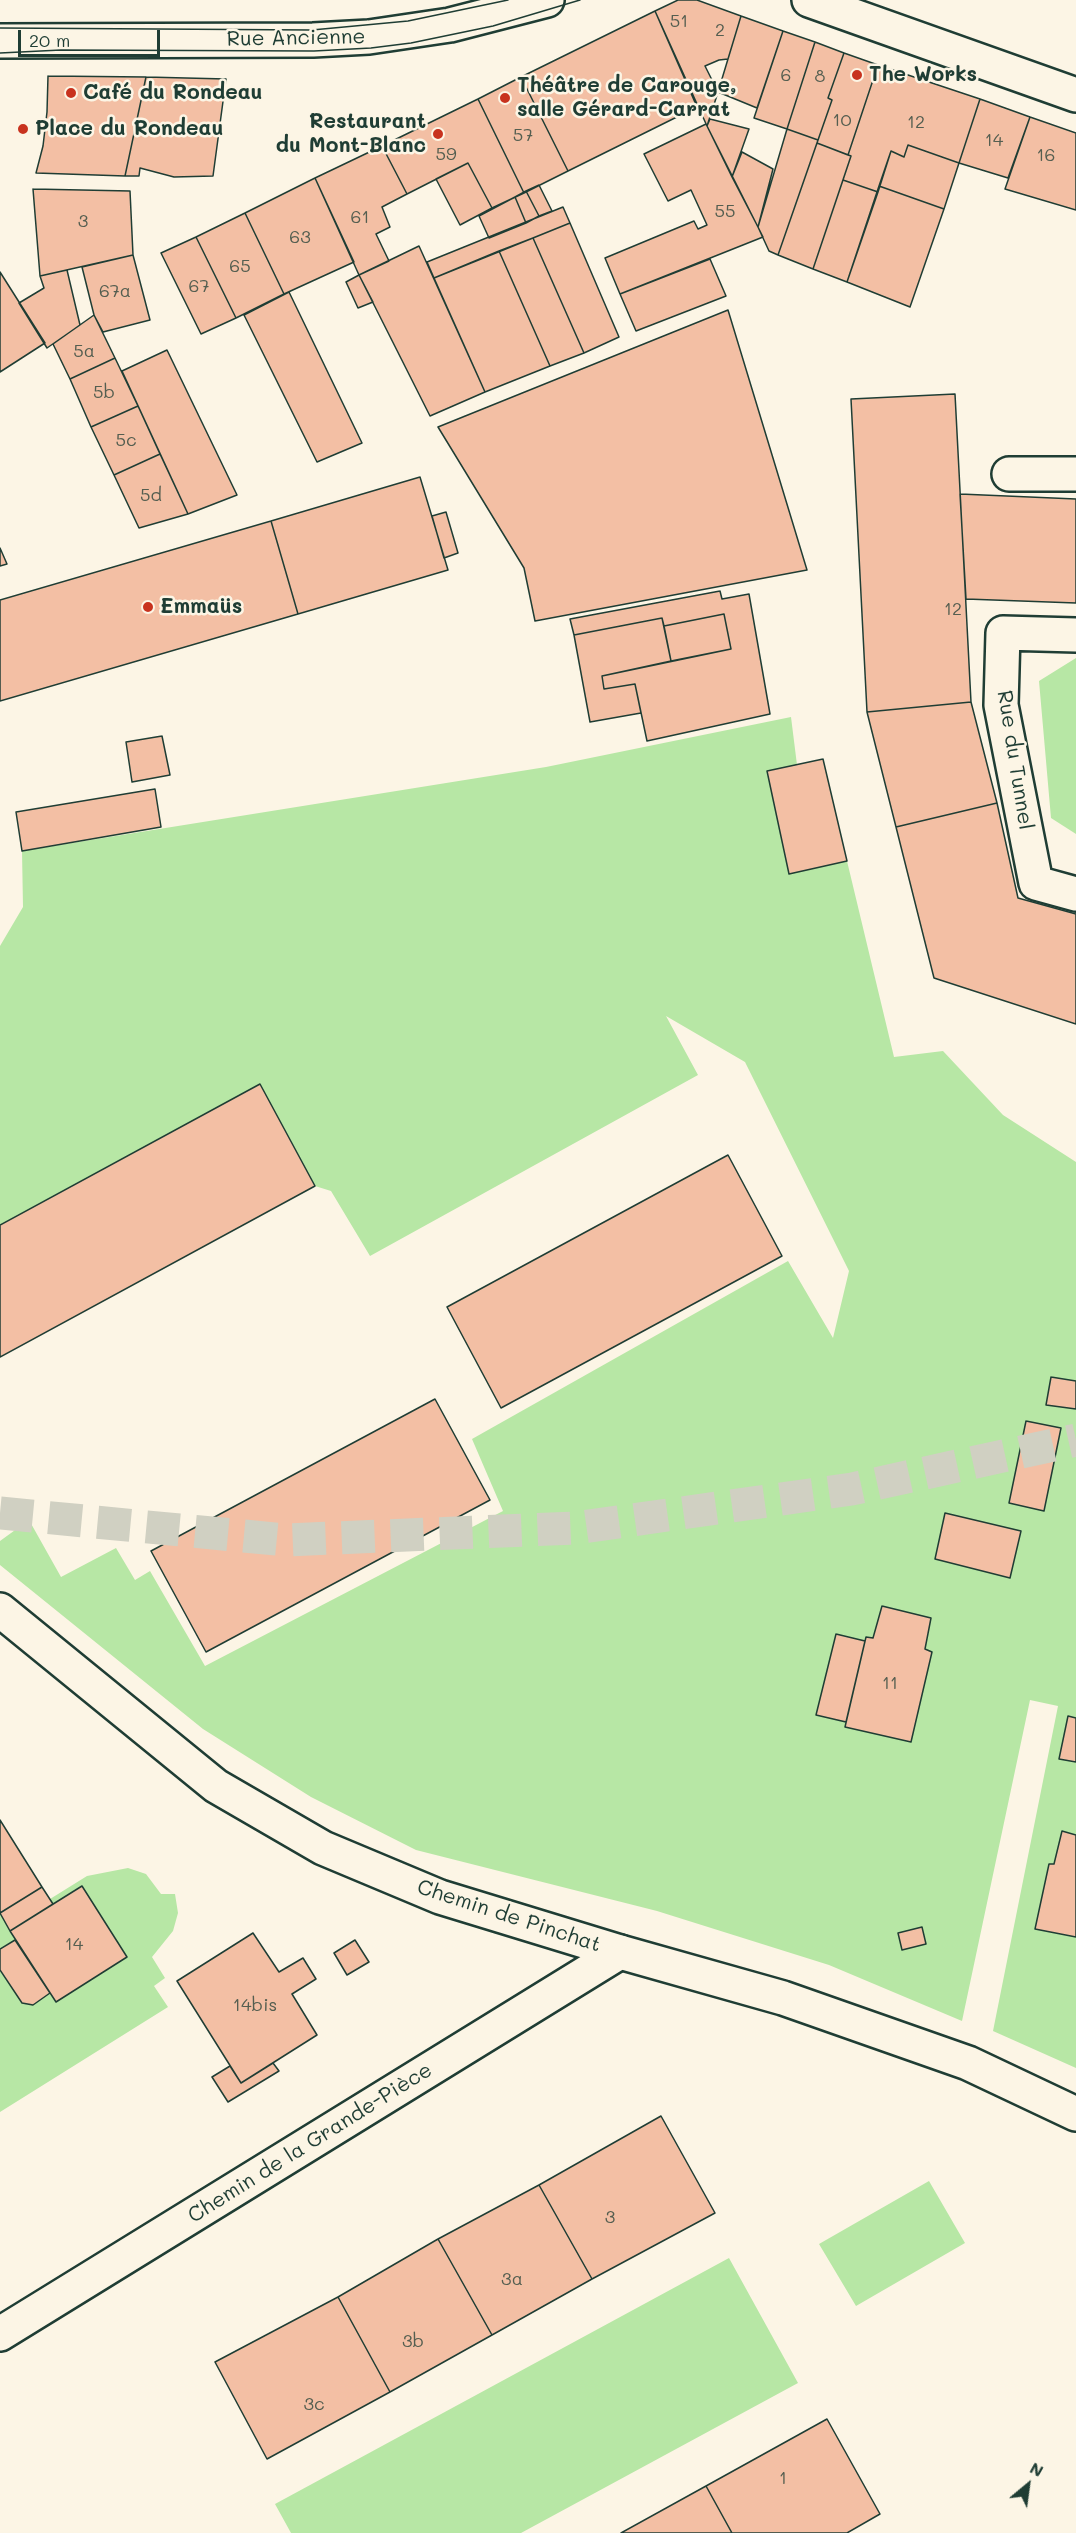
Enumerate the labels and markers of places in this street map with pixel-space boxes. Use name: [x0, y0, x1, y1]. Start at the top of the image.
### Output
place label: The Works: [869, 62, 977, 88]
marker: The Works: [850, 68, 864, 82]
place label: Théâtre de Carouge, salle Gérard-Carrat: [517, 73, 736, 123]
place label: Café du Rondeau: [83, 80, 263, 106]
marker: Café du Rondeau: [64, 86, 78, 100]
marker: Théâtre de Carouge, salle Gérard-Carrat: [498, 91, 512, 105]
place label: Restaurant du Mont-Blanc: [276, 109, 426, 159]
place label: Place du Rondeau: [35, 116, 223, 142]
marker: Place du Rondeau: [16, 122, 30, 136]
marker: Restaurant du Mont-Blanc: [431, 127, 445, 141]
place label: Emmaüs: [160, 594, 242, 620]
marker: Emmaüs: [141, 600, 155, 614]

